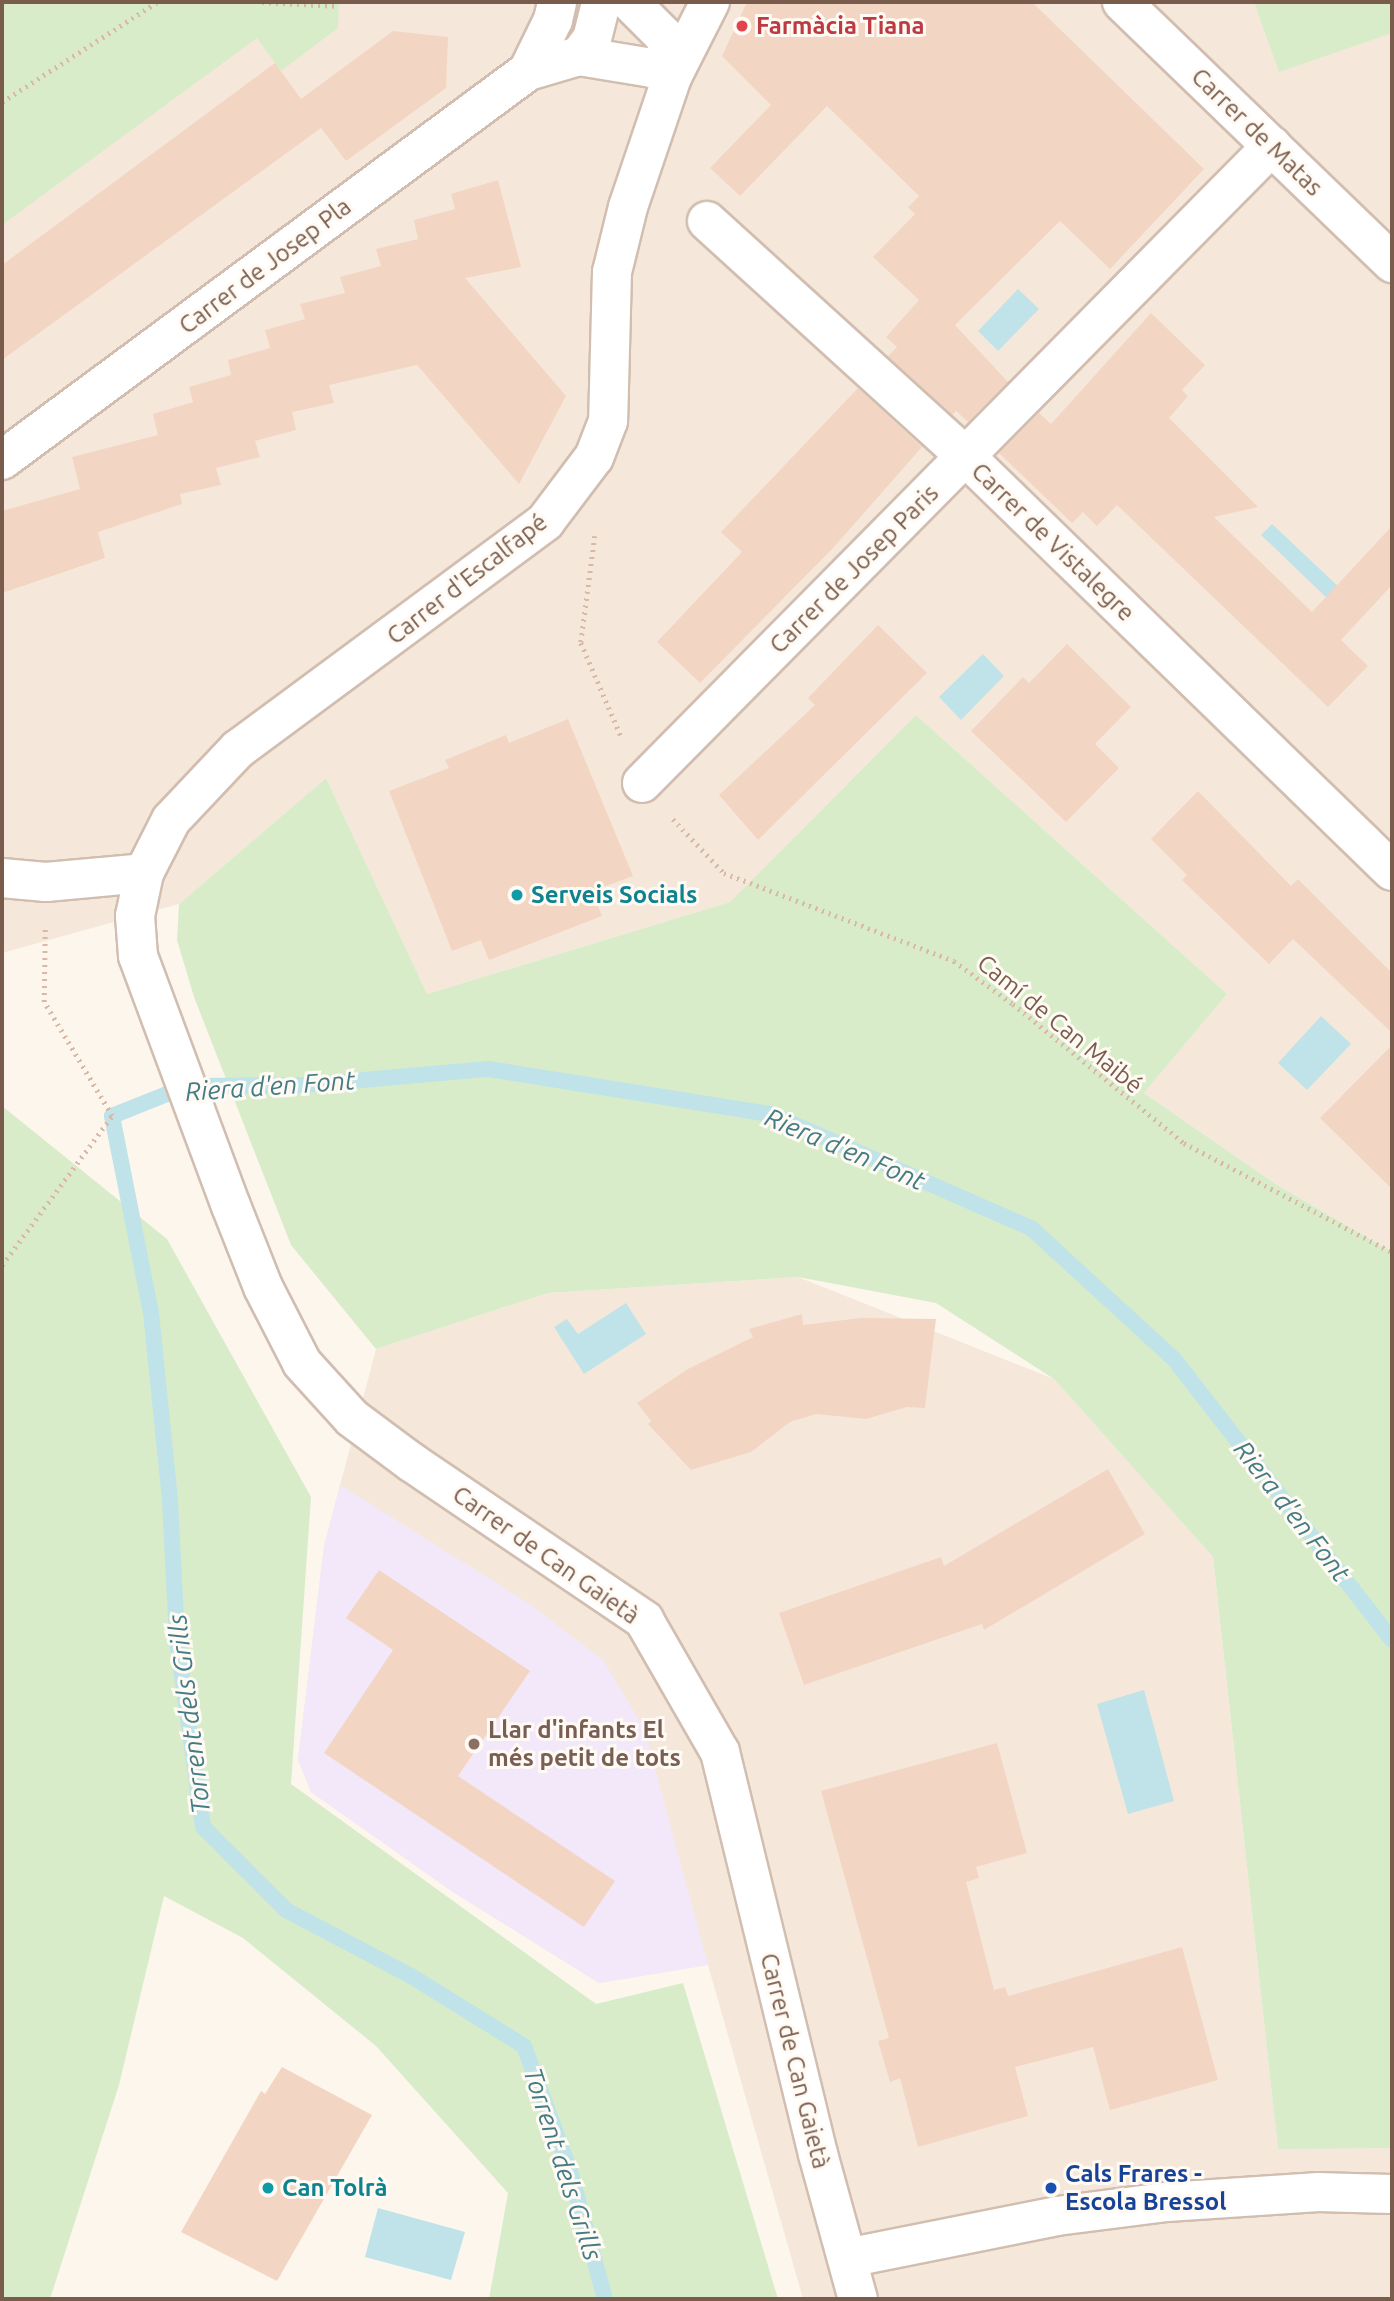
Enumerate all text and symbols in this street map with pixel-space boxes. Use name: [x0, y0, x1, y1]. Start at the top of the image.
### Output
place label: Farmàcia Tiana: [756, 12, 924, 40]
marker: Farmàcia Tiana: [734, 18, 750, 34]
street label: Carrer de Matas: [1185, 62, 1329, 202]
street label: Carrer de Josep Pla: [173, 192, 357, 340]
street label: Carrer de Vistalegre: [965, 457, 1141, 627]
street label: Carrer de Josep Paris: [764, 479, 944, 659]
street label: Carrer d'Escalfapé: [381, 508, 553, 650]
place label: Serveis Socials: [531, 881, 697, 909]
marker: Serveis Socials: [509, 887, 525, 903]
street label: Camí de Can Maibé: [971, 948, 1149, 1100]
water label: Riera d'en Font: [184, 1064, 356, 1108]
water label: Riera d'en Font: [760, 1101, 930, 1197]
water label: Riera d'en Font: [1227, 1434, 1357, 1588]
street label: Carrer de Can Gaietà: [447, 1480, 645, 1630]
water label: Torrent dels Grills: [161, 1612, 217, 1816]
place label: Llar d'infants El més petit de tots: [488, 1716, 681, 1772]
marker: Llar d'infants El més petit de tots: [466, 1736, 482, 1752]
street label: Carrer de Can Gaietà: [754, 1950, 836, 2172]
water label: Torrent dels Grills: [517, 2064, 609, 2264]
place label: Cals Frares - Escola Bressol: [1065, 2160, 1226, 2216]
place label: Can Tolrà: [282, 2174, 387, 2202]
marker: Can Tolrà: [260, 2180, 276, 2196]
marker: Cals Frares - Escola Bressol: [1043, 2180, 1059, 2196]

